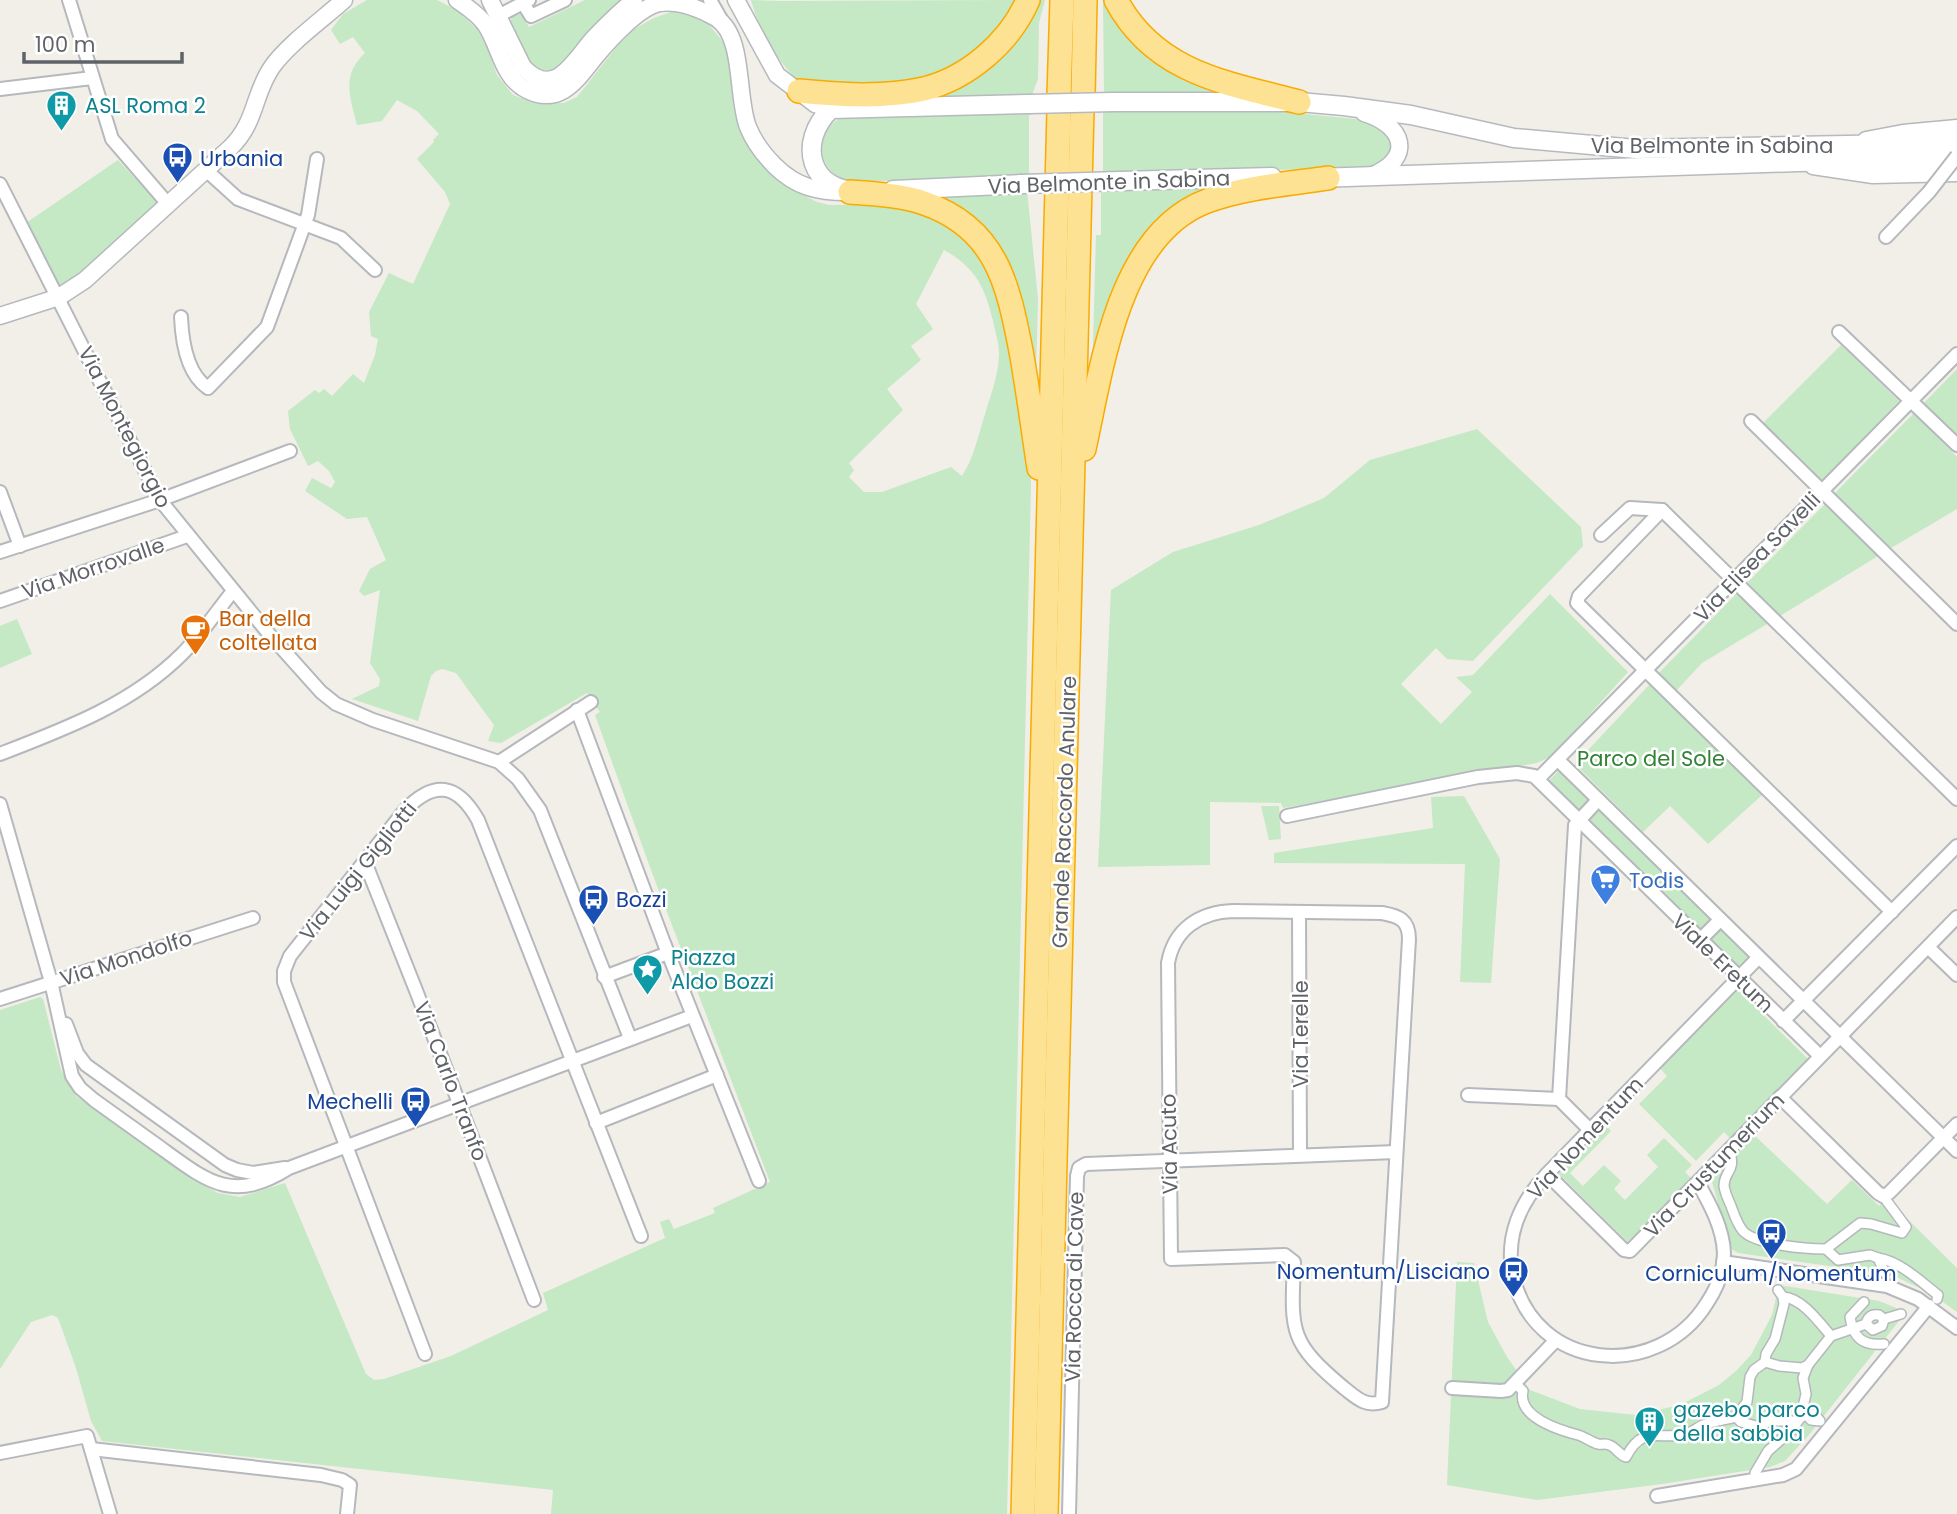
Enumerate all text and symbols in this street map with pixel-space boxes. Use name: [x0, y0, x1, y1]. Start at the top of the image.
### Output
scale bar: [24, 21, 182, 65]
text: 100 m: [35, 30, 95, 59]
building icon: ASL Roma 2: [45, 88, 79, 132]
place label: ASL Roma 2: [85, 91, 206, 120]
street label: Via Belmonte in Sabina: [1591, 131, 1833, 160]
bus stop icon: Urbania: [160, 141, 194, 185]
place label: Urbania: [200, 144, 283, 173]
street label: Via Belmonte in Sabina: [987, 163, 1231, 201]
street label: Via Montegiorgio: [72, 341, 178, 513]
street label: Via Elisea Savelli: [1687, 485, 1827, 629]
street label: Via Morrovalle: [18, 530, 168, 606]
place label: Bar della coltellata: [219, 604, 317, 657]
cafe icon: Bar della coltellata: [179, 613, 213, 657]
street label: Grande Raccordo Anulare: [1045, 675, 1083, 949]
park label: Parco del Sole: [1577, 744, 1725, 773]
street label: Via Luigi Gigliotti: [293, 795, 423, 947]
supermarket icon: Todis: [1589, 863, 1623, 907]
place label: Todis: [1629, 866, 1684, 895]
bus stop icon: Bozzi: [576, 882, 610, 926]
place label: Bozzi: [616, 885, 667, 914]
street label: Viale Eretum: [1666, 907, 1780, 1019]
street label: Via Mondolfo: [56, 923, 196, 993]
place label: Piazza Aldo Bozzi: [671, 943, 774, 996]
place icon: Piazza Aldo Bozzi: [631, 952, 665, 996]
street label: Via Terelle: [1286, 980, 1315, 1088]
street label: Via Carlo Tranfo: [407, 997, 495, 1165]
street label: Via Nomentum: [1520, 1070, 1650, 1206]
bus stop icon: Mechelli: [399, 1084, 433, 1128]
street label: Via Crustumerium: [1637, 1086, 1791, 1244]
place label: Mechelli: [307, 1087, 393, 1116]
street label: Via Acuto: [1154, 1093, 1184, 1195]
street label: Via Rocca di Cave: [1058, 1191, 1090, 1383]
bus stop icon: Corniculum/Nomentum: [1754, 1216, 1788, 1260]
bus stop icon: Nomentum/Lisciano: [1496, 1254, 1530, 1298]
place label: Nomentum/Lisciano: [1277, 1257, 1490, 1286]
place label: Corniculum/Nomentum: [1645, 1259, 1897, 1288]
place label: gazebo parco della sabbia: [1673, 1395, 1820, 1448]
building icon: gazebo parco della sabbia: [1633, 1404, 1667, 1448]

